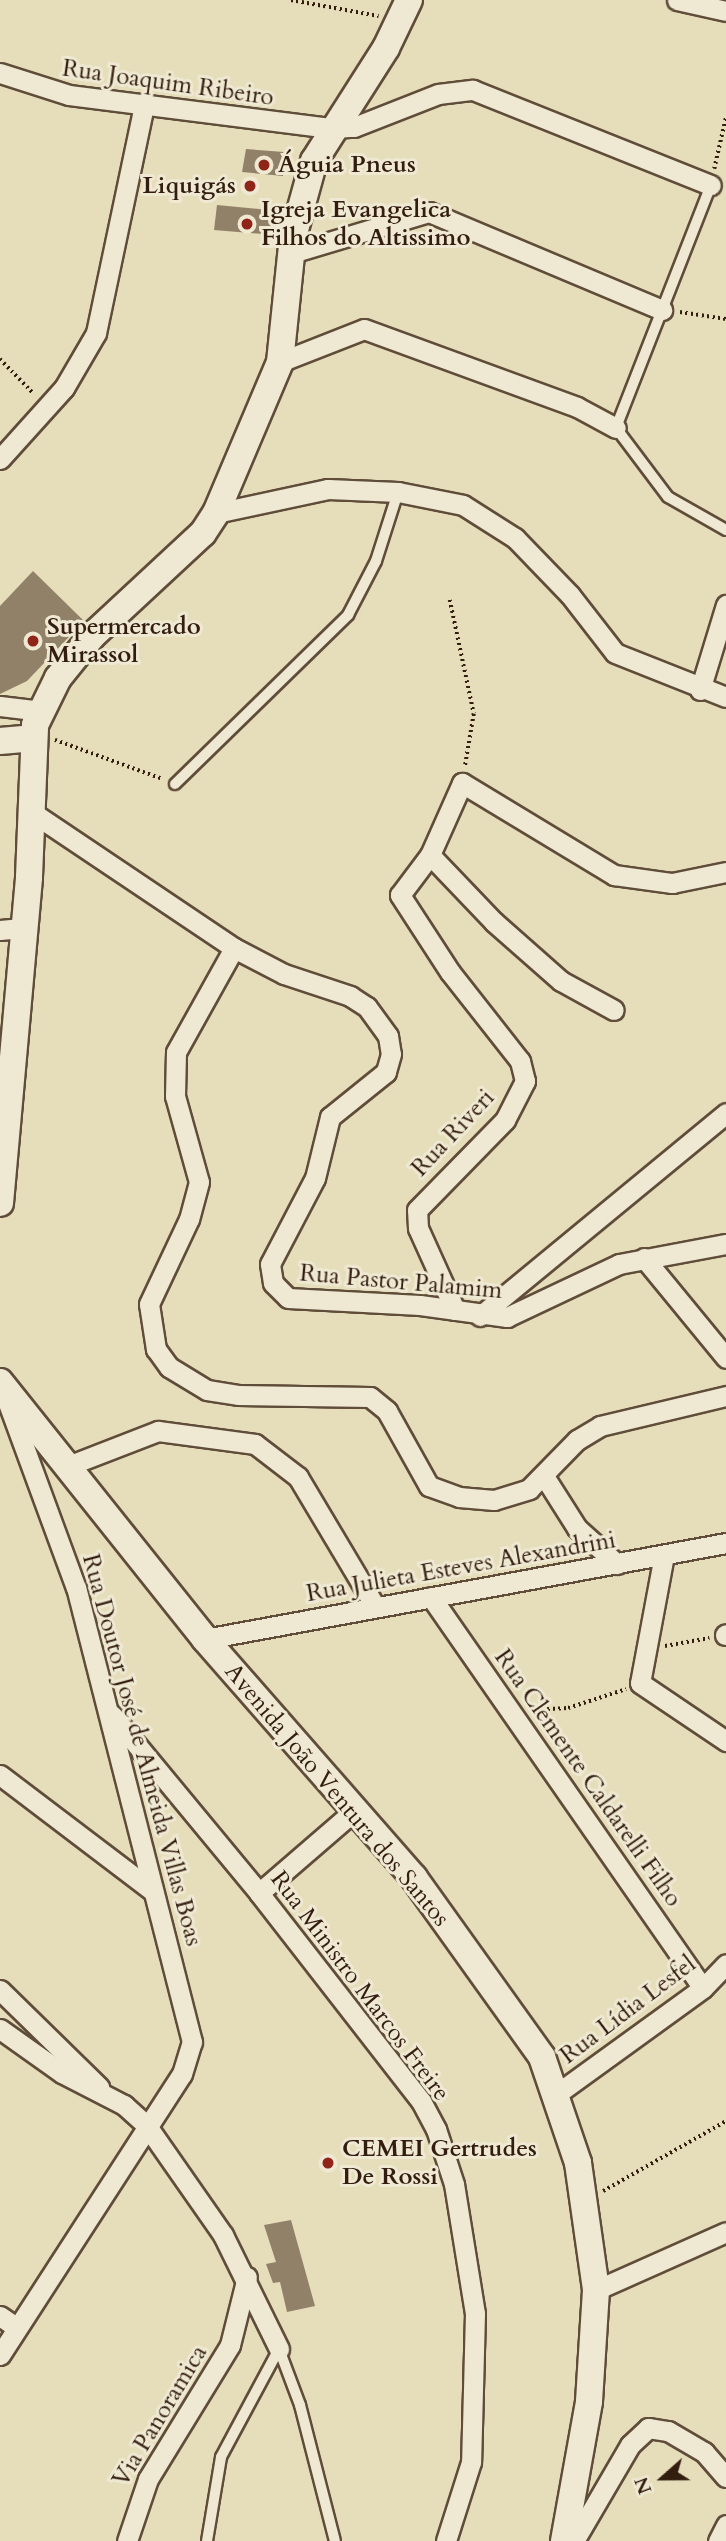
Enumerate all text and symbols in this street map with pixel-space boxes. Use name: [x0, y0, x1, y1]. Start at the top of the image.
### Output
street label: Rua Joaquim Ribeiro: [60, 54, 276, 112]
place label: Águia Pneus: [278, 151, 416, 179]
marker: Águia Pneus: [256, 157, 272, 173]
place label: Liquigás: [143, 172, 236, 200]
marker: Liquigás: [242, 178, 258, 194]
place label: Igreja Evangelica Filhos do Altissimo: [261, 196, 470, 252]
marker: Igreja Evangelica Filhos do Altissimo: [239, 216, 255, 232]
place label: Supermercado Mirassol: [47, 613, 201, 669]
marker: Supermercado Mirassol: [25, 633, 41, 649]
street label: Rua Riveri: [405, 1083, 501, 1183]
street label: Rua Pastor Palamim: [298, 1259, 504, 1305]
street label: Rua Julieta Esteves Alexandrini: [304, 1526, 618, 1608]
street label: Rua Doutor José de Almeida Villas Boas: [76, 1551, 208, 1949]
street label: Rua Clemente Caldarelli Filho: [488, 1644, 688, 1912]
street label: Avenida João Ventura dos Santos: [219, 1658, 455, 1932]
street label: Rua Ministro Marcos Freire: [264, 1866, 456, 2106]
street label: Rua Lídia Lesfel: [555, 1950, 701, 2070]
place label: CEMEI Gertrudes De Rossi: [342, 2135, 537, 2191]
marker: CEMEI Gertrudes De Rossi: [320, 2155, 336, 2171]
street label: Via Panoramica: [106, 2340, 214, 2492]
north arrow: [628, 2443, 698, 2513]
text: N: [628, 2473, 658, 2498]

